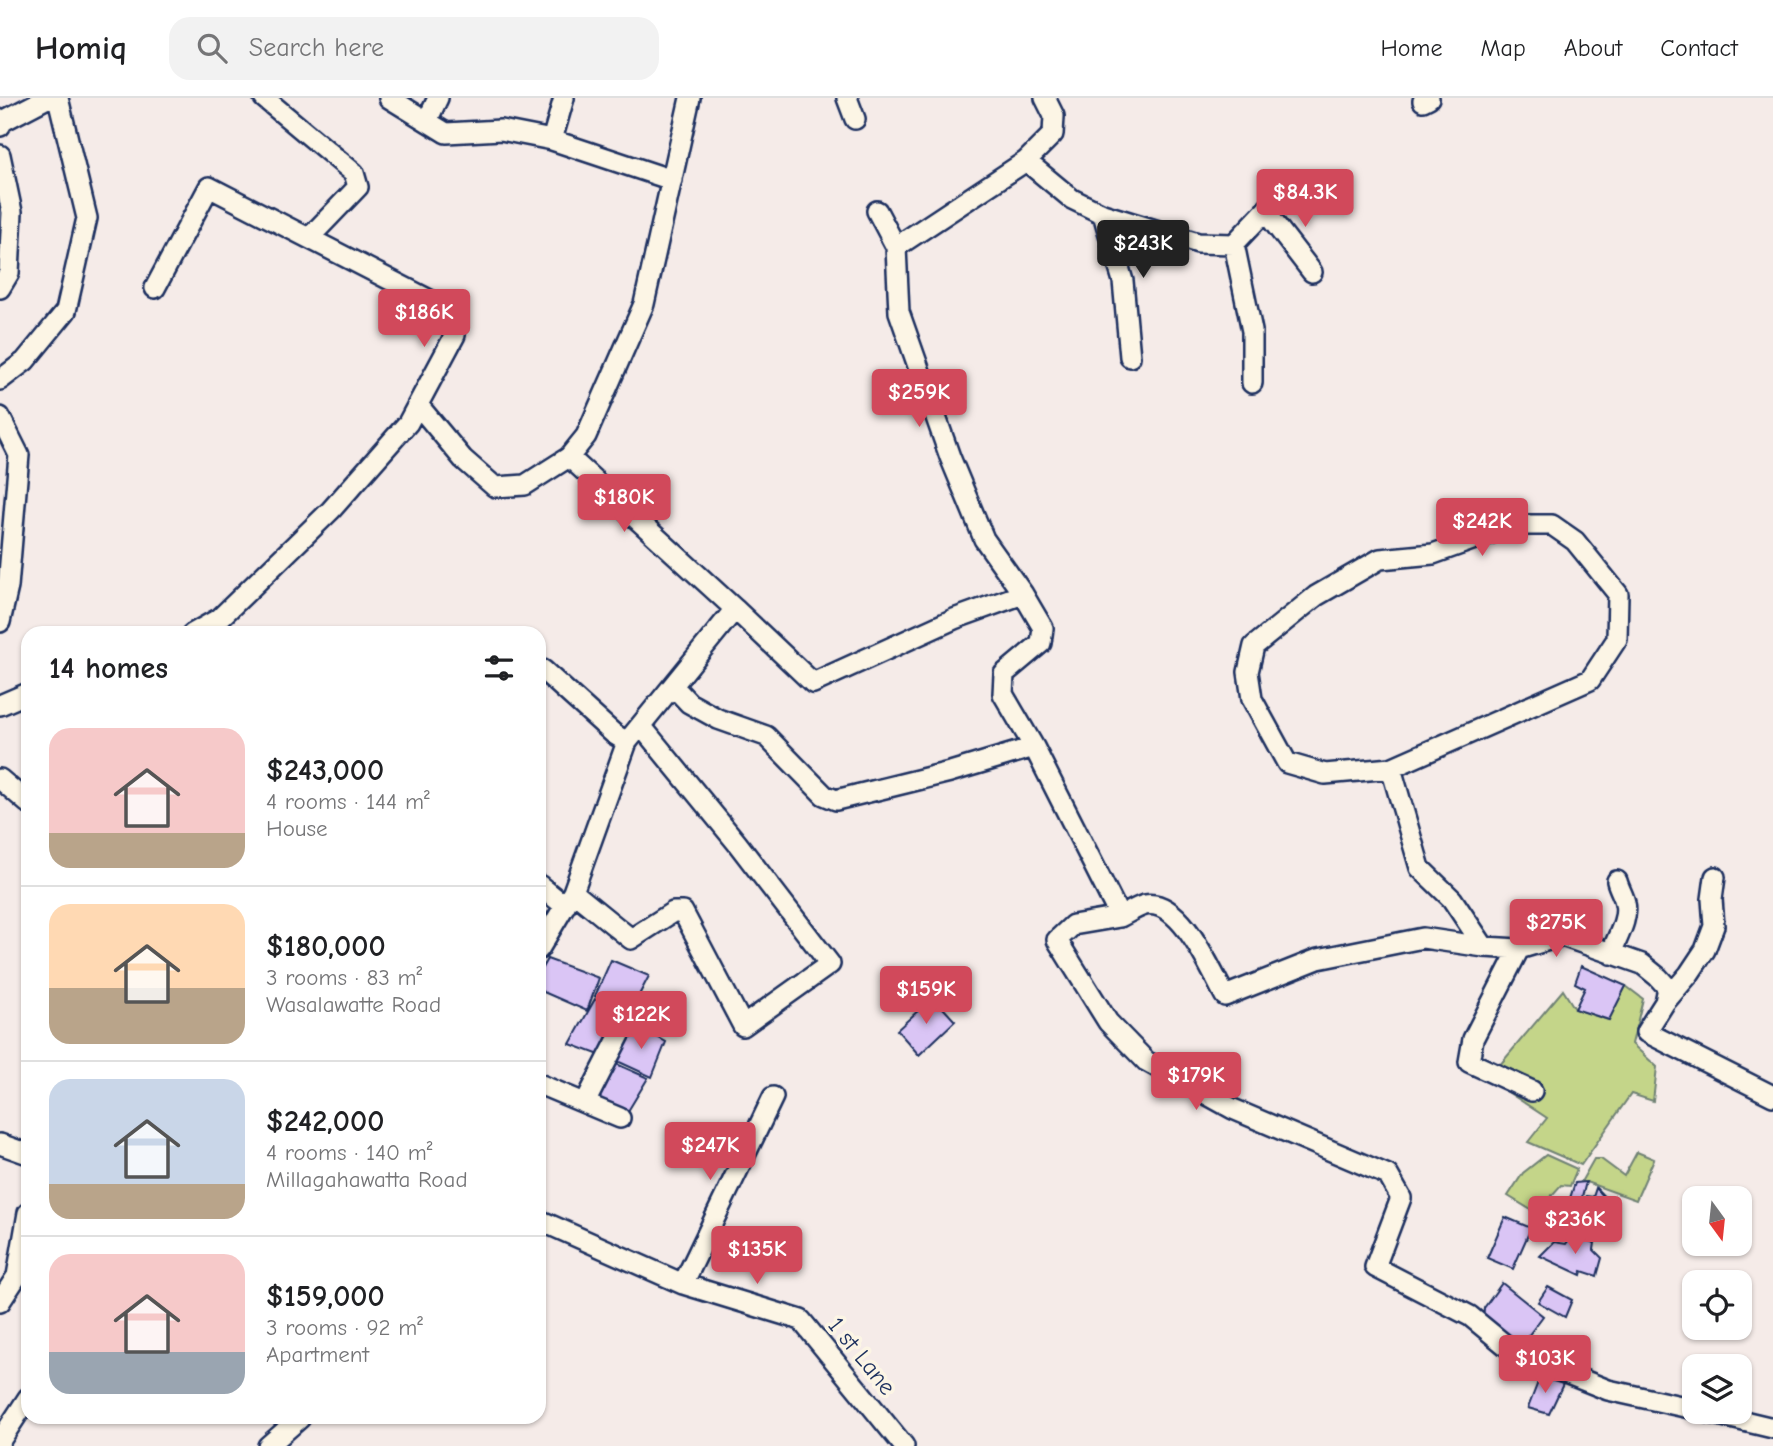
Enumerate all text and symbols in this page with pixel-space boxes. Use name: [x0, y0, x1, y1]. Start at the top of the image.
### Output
search box: [169, 17, 659, 80]
text: Homiq: [35, 29, 127, 67]
icon: search: [193, 29, 231, 67]
text: Search here: [249, 33, 384, 63]
text: Home: [1381, 34, 1442, 62]
text: Map: [1480, 34, 1526, 62]
text: About: [1564, 34, 1622, 62]
text: Contact: [1660, 34, 1738, 62]
pin: $84.3K: [1248, 170, 1362, 229]
text: $84.3K: [1273, 178, 1337, 205]
pin: $243K: [1094, 220, 1192, 280]
text: $243K: [1113, 229, 1173, 256]
pin: $186K: [375, 289, 473, 349]
text: $186K: [394, 298, 454, 325]
pin: $259K: [870, 370, 968, 429]
text: $259K: [888, 378, 950, 405]
pin: $180K: [575, 474, 673, 534]
text: $180K: [594, 483, 654, 510]
pin: $242K: [1433, 498, 1531, 558]
text: $242K: [1452, 507, 1512, 534]
icon: filters: [480, 649, 518, 687]
text: 14 homes: [49, 651, 168, 686]
text: $243,000: [266, 753, 384, 788]
icon: home: [105, 756, 189, 840]
text: 4 rooms · 144 m²: [266, 788, 430, 815]
text: House: [266, 815, 328, 842]
pin: $275K: [1507, 900, 1605, 959]
text: $275K: [1526, 908, 1586, 935]
text: $180,000: [266, 929, 386, 964]
icon: home: [105, 932, 189, 1016]
text: 3 rooms · 83 m²: [266, 964, 422, 991]
pin: $159K: [877, 967, 975, 1026]
text: $159K: [896, 975, 956, 1002]
text: Wasalawatte Road: [266, 991, 441, 1018]
pin: $122K: [592, 992, 690, 1051]
text: $122K: [612, 1000, 670, 1027]
pin: $179K: [1147, 1052, 1245, 1112]
text: $179K: [1167, 1061, 1225, 1088]
text: $242,000: [266, 1104, 384, 1139]
icon: home: [105, 1107, 189, 1191]
pin: $247K: [661, 1122, 759, 1182]
text: $247K: [681, 1131, 739, 1158]
text: 4 rooms · 140 m²: [266, 1139, 433, 1166]
text: Millagahawatta Road: [266, 1166, 468, 1193]
north arrow: [1682, 1186, 1752, 1256]
map controls: [1682, 1186, 1752, 1424]
pin: $236K: [1526, 1196, 1624, 1256]
text: $236K: [1544, 1205, 1606, 1232]
pin: $135K: [708, 1226, 806, 1286]
text: $135K: [727, 1235, 787, 1262]
button: locate: [1682, 1270, 1752, 1340]
text: $159,000: [266, 1279, 385, 1314]
icon: home: [105, 1282, 189, 1366]
street label: 1 st Lane: [822, 1312, 902, 1400]
text: 3 rooms · 92 m²: [266, 1314, 423, 1341]
pin: $103K: [1496, 1336, 1594, 1395]
text: Apartment: [266, 1341, 369, 1368]
text: $103K: [1515, 1344, 1575, 1371]
button: layers: [1682, 1354, 1752, 1424]

